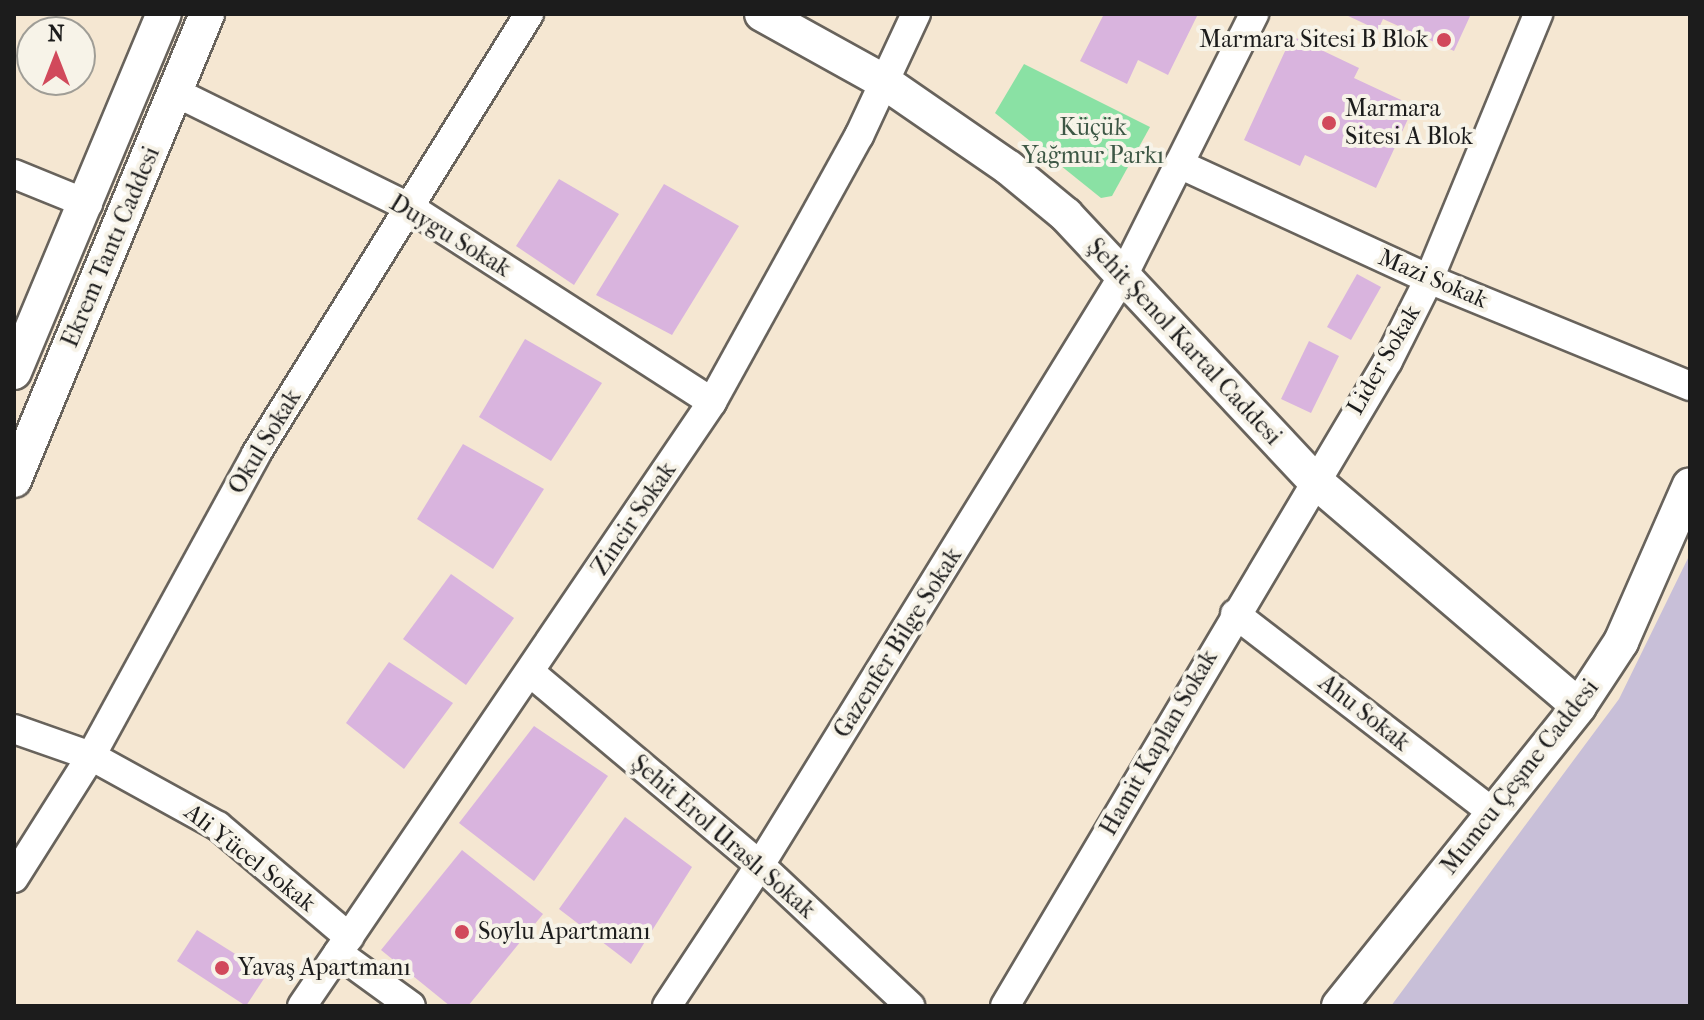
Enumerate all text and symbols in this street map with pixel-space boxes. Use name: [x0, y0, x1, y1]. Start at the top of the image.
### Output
north arrow: [16, 16, 96, 96]
text: N: [48, 21, 64, 47]
place label: Marmara Sitesi B Blok: [1199, 26, 1428, 54]
marker: Marmara Sitesi B Blok: [1435, 31, 1453, 49]
place label: Marmara Sitesi A Blok: [1345, 95, 1473, 151]
park label: Küçük Yağmur Parkı: [1022, 114, 1164, 170]
marker: Marmara Sitesi A Blok: [1320, 114, 1338, 132]
street label: Ekrem Tantı Caddesi: [56, 142, 166, 352]
street label: Duygu Sokak: [384, 189, 516, 283]
street label: Şehit Şenol Kartal Caddesi: [1081, 233, 1287, 451]
street label: Mazi Sokak: [1374, 243, 1492, 315]
street label: Lider Sokak: [1341, 300, 1427, 420]
street label: Okul Sokak: [223, 385, 307, 499]
street label: Zincir Sokak: [586, 457, 682, 581]
street label: Gazenfer Bilge Sokak: [828, 543, 968, 743]
street label: Hamit Kaplan Sokak: [1094, 645, 1224, 841]
street label: Ahu Sokak: [1313, 669, 1415, 757]
street label: Mumcu Çeşme Caddesi: [1435, 674, 1605, 880]
street label: Şehit Erol Uraslı Sokak: [625, 749, 821, 925]
street label: Ali Yücel Sokak: [179, 798, 321, 918]
place label: Soylu Apartmanı: [478, 918, 650, 946]
marker: Soylu Apartmanı: [453, 923, 471, 941]
place label: Yavaş Apartmanı: [238, 954, 411, 982]
marker: Yavaş Apartmanı: [213, 959, 231, 977]

